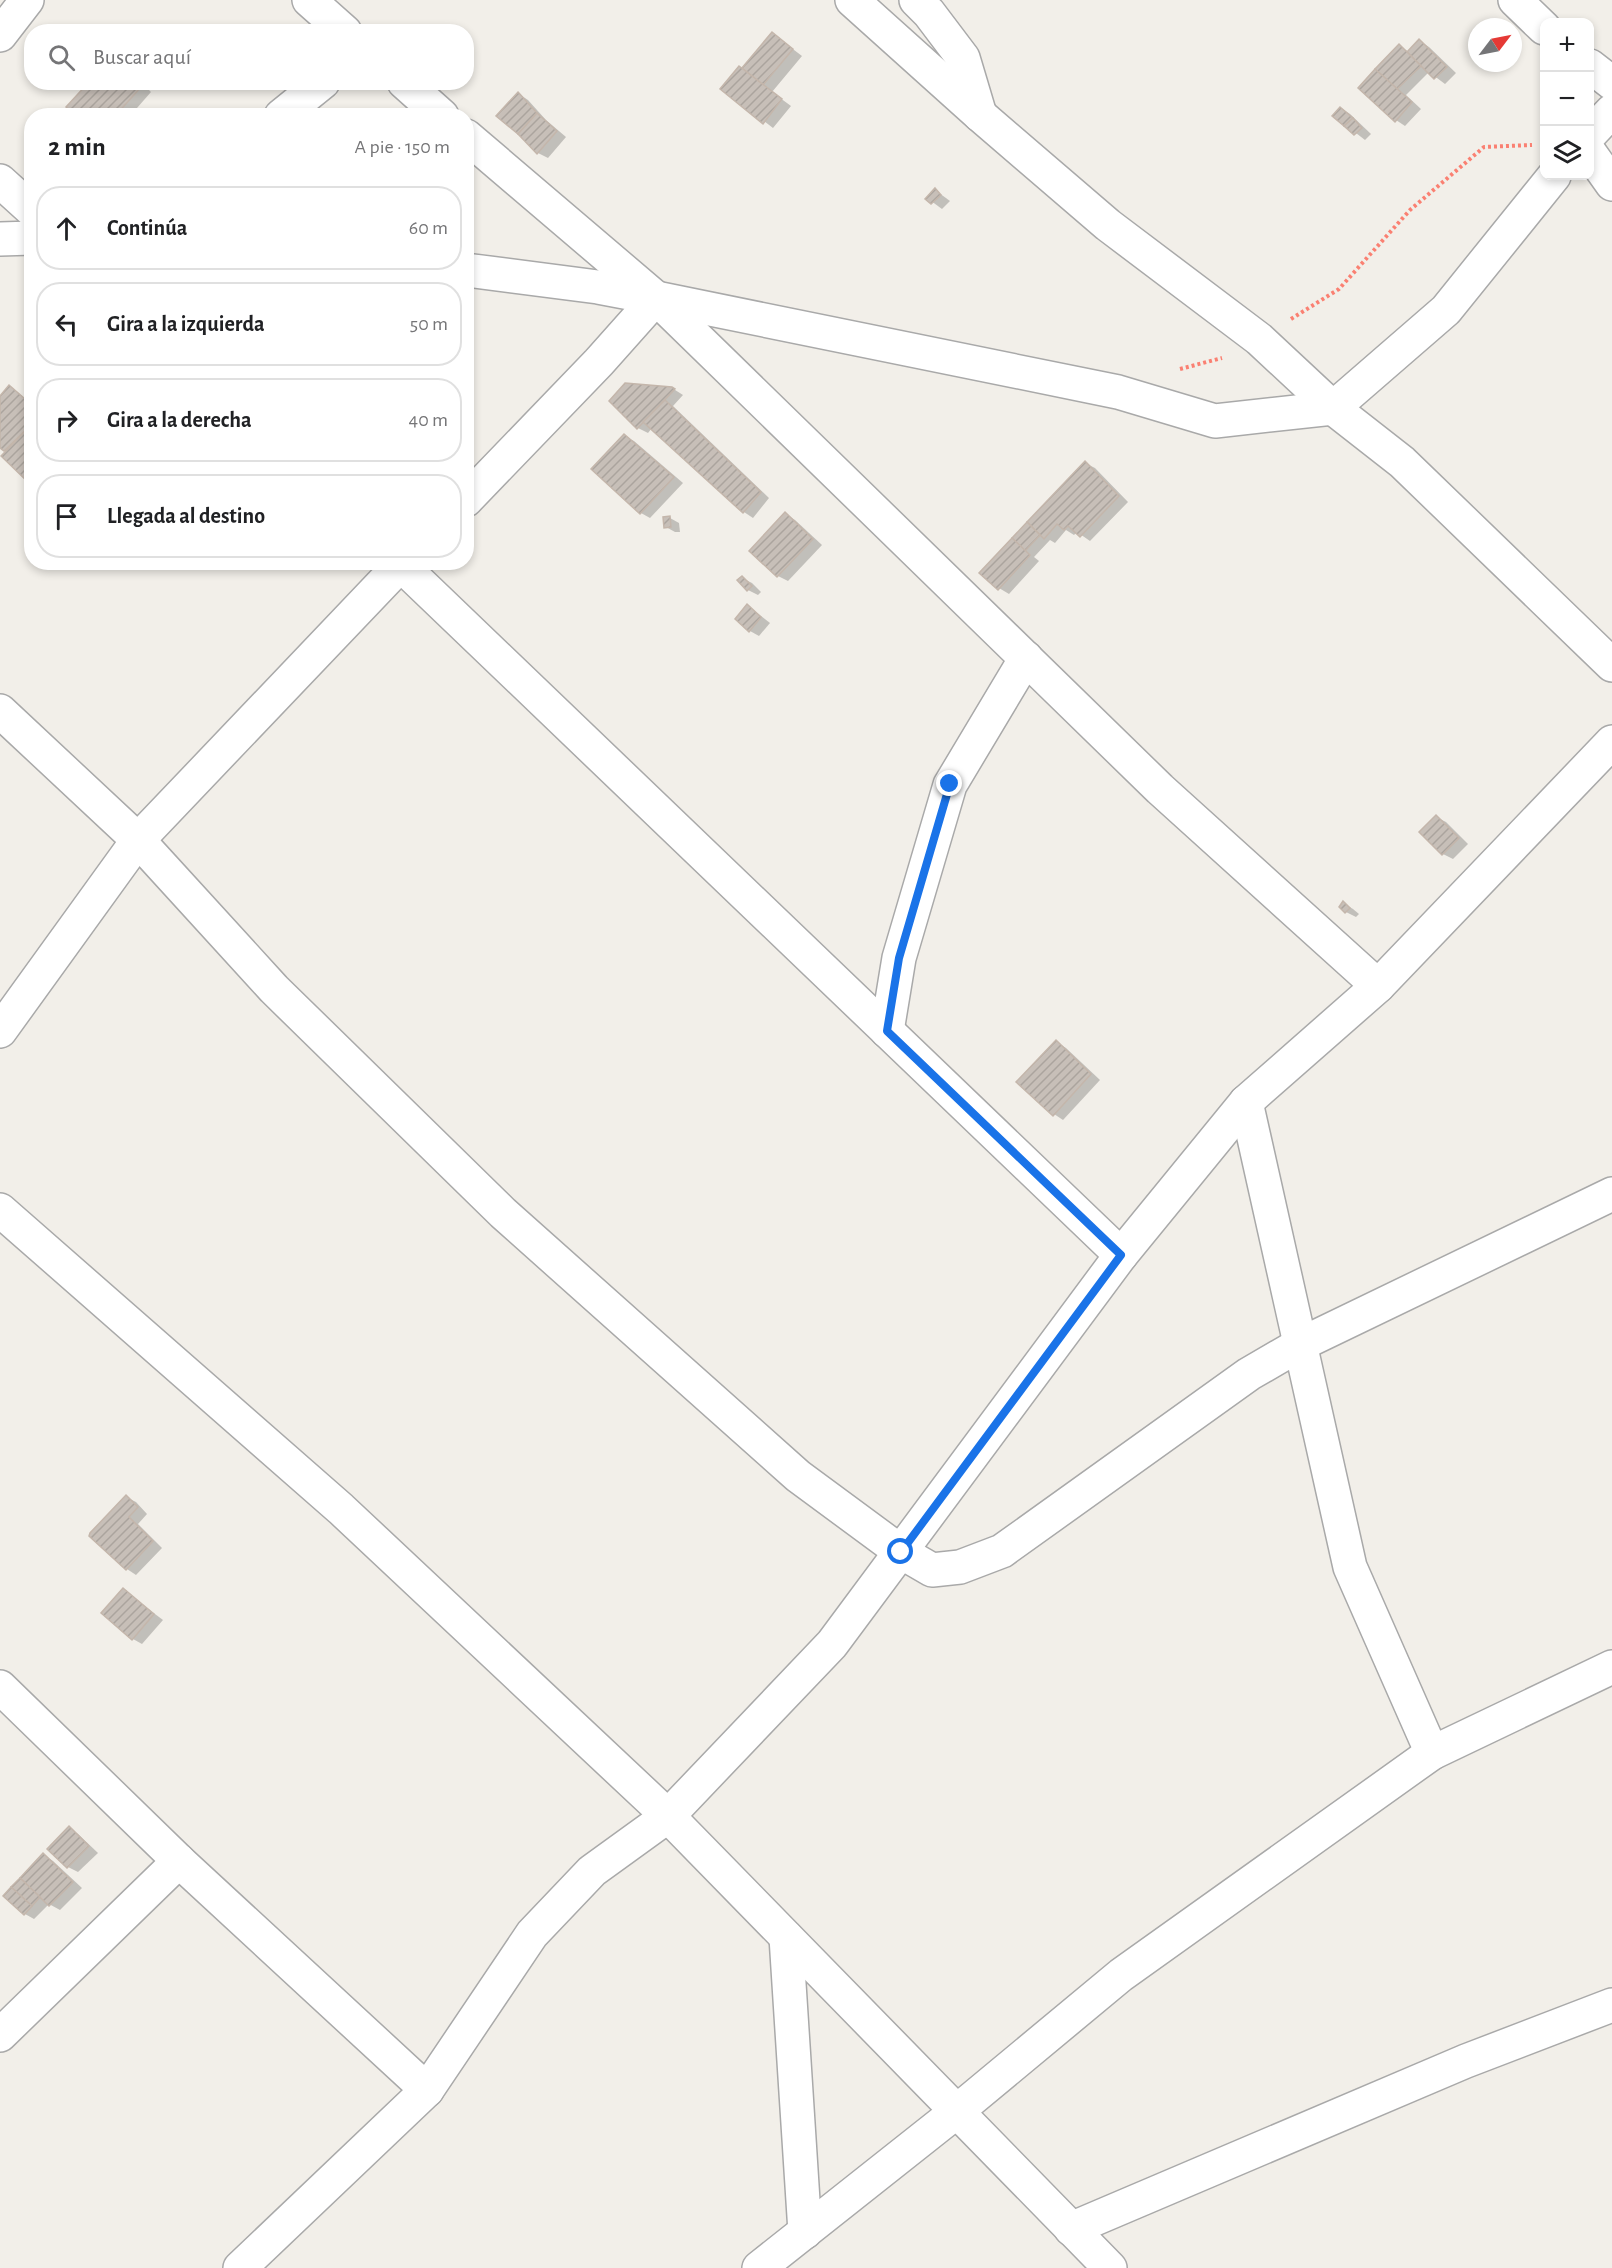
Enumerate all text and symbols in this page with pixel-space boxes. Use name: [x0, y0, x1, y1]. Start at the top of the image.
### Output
north arrow: [1468, 18, 1522, 72]
map controls: [1540, 18, 1594, 180]
button: +: [1540, 18, 1594, 72]
search box: [24, 24, 474, 90]
icon: search: [45, 41, 78, 74]
text: Buscar aquí: [93, 46, 191, 68]
button: −: [1540, 72, 1594, 126]
button: layers: [1540, 126, 1594, 180]
text: 2 min: [48, 134, 106, 160]
text: A pie · 150 m: [355, 137, 450, 157]
icon: ahead: [50, 212, 83, 245]
text: Continúa: [107, 217, 187, 239]
text: 60 m: [409, 218, 448, 238]
icon: left: [50, 308, 83, 341]
text: Gira a la izquierda: [107, 313, 265, 335]
text: 50 m: [410, 314, 448, 334]
icon: right: [50, 404, 83, 437]
text: Gira a la derecha: [107, 409, 252, 431]
text: 40 m: [409, 410, 448, 430]
icon: arrive: [50, 500, 83, 533]
text: Llegada al destino: [107, 505, 265, 527]
route end: [936, 770, 962, 796]
route start: [887, 1538, 913, 1564]

